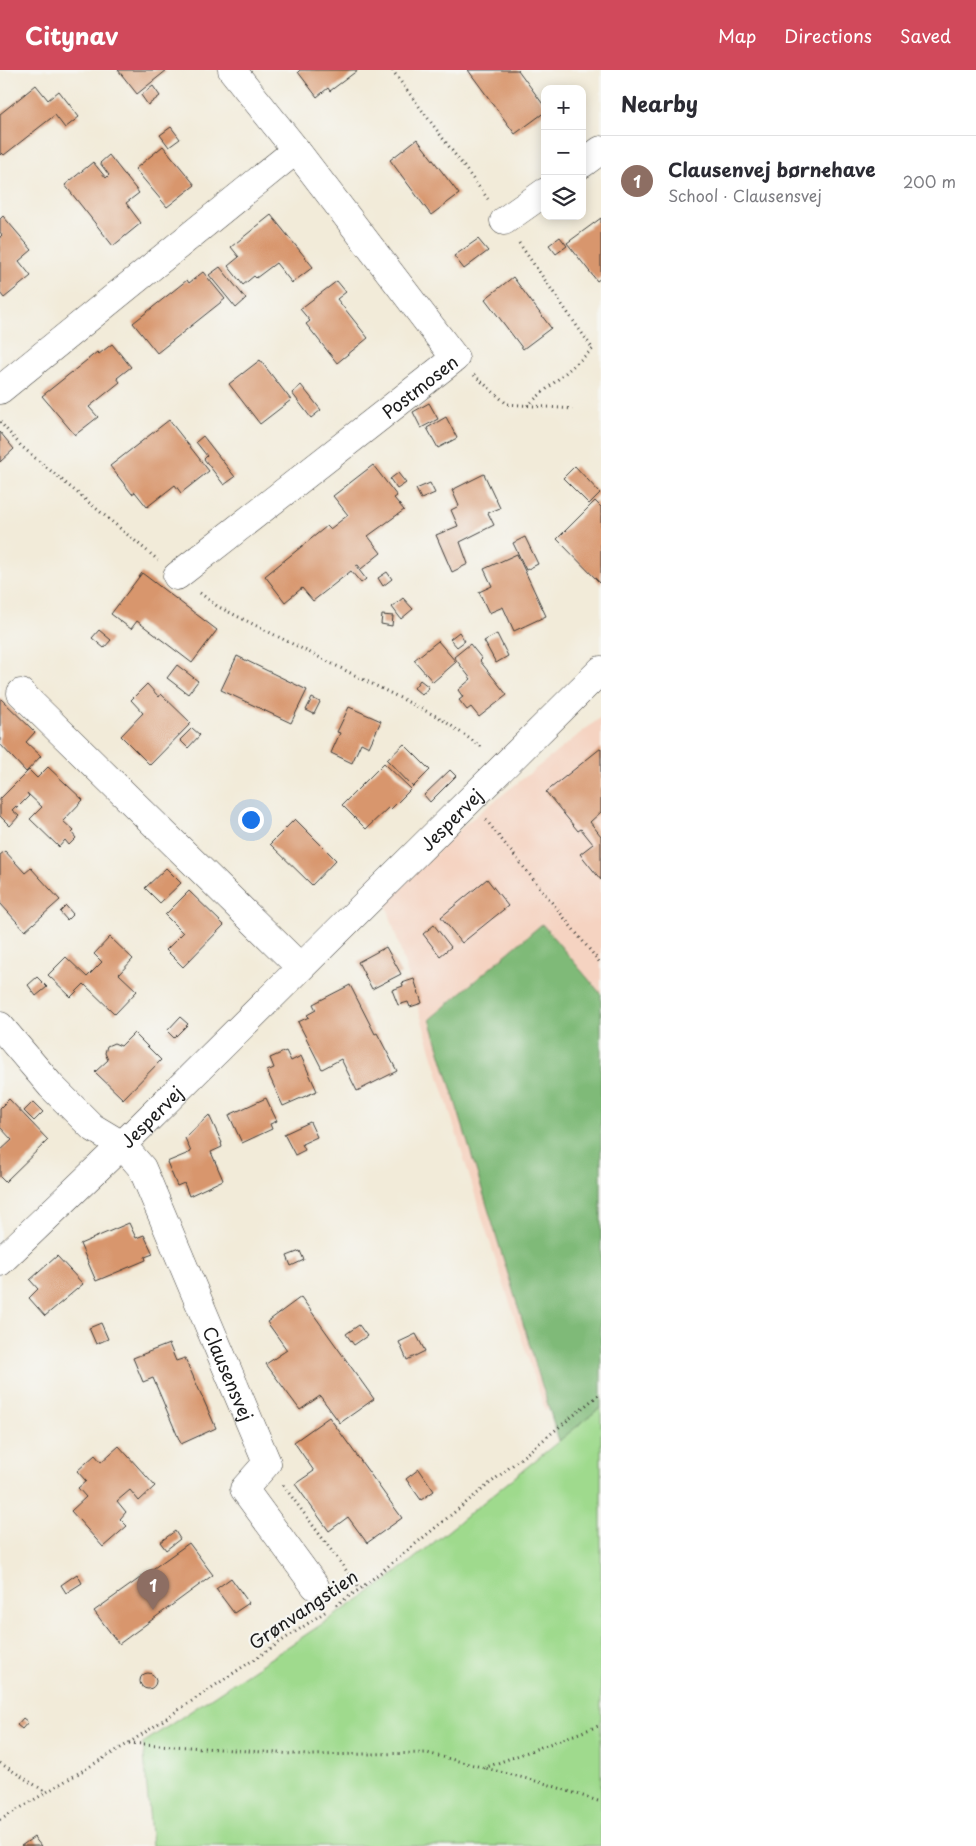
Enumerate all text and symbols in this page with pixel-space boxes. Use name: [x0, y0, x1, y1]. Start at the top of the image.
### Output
text: Citynav: [25, 17, 118, 53]
text: Map: [718, 22, 756, 49]
text: Directions: [784, 22, 872, 49]
text: Saved: [900, 22, 951, 49]
map controls: [541, 85, 586, 220]
button: +: [541, 85, 586, 130]
text: Nearby: [621, 87, 698, 119]
button: −: [541, 130, 586, 175]
text: Clausenvej børnehave: [668, 155, 876, 183]
text: 1: [633, 169, 641, 193]
text: 200 m: [903, 169, 956, 193]
button: layers: [541, 175, 586, 220]
text: School · Clausensvej: [668, 183, 822, 207]
street label: Postmosen: [376, 348, 463, 424]
street label: Jespervej: [413, 782, 488, 856]
your location: [238, 807, 264, 833]
street label: Jespervej: [114, 1079, 189, 1153]
street label: Clausensvej: [197, 1322, 261, 1425]
street label: Grønvangstien: [243, 1562, 363, 1656]
pin: 1: [137, 1569, 169, 1610]

